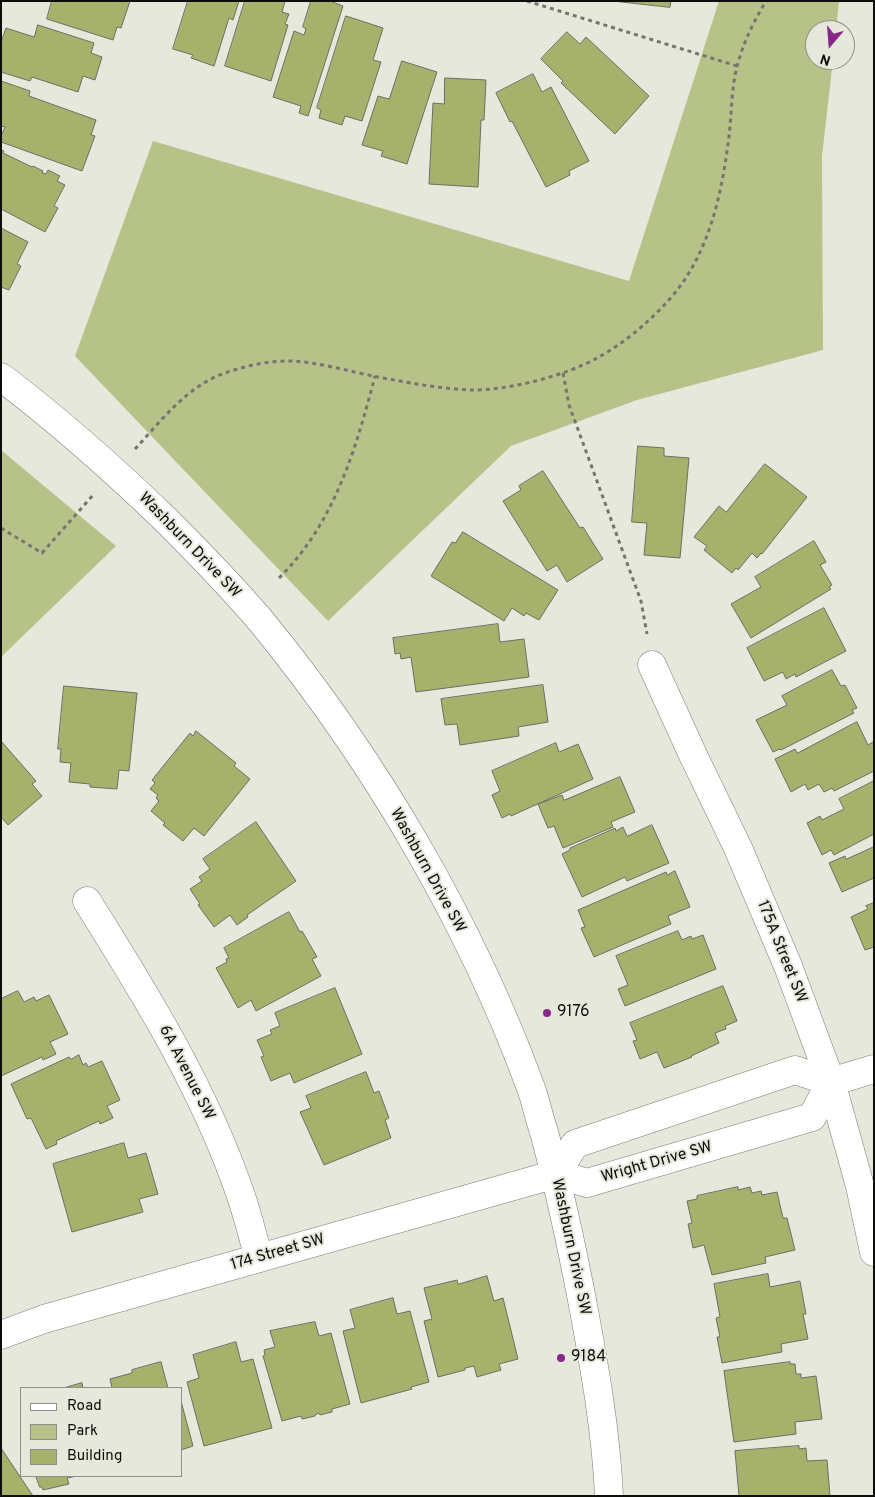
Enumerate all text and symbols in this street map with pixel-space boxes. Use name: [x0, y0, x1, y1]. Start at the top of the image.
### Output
north arrow: [805, 20, 855, 70]
text: N: [818, 49, 833, 68]
street label: Washburn Drive SW: [134, 489, 244, 603]
street label: Washburn Drive SW: [385, 805, 469, 937]
street label: 175A Street SW: [752, 898, 810, 1006]
place label: 9176: [557, 1003, 590, 1023]
marker: 9176: [541, 1007, 553, 1019]
street label: 6A Avenue SW: [154, 1022, 218, 1124]
street label: Wright Drive SW: [599, 1138, 715, 1188]
street label: Washburn Drive SW: [546, 1177, 594, 1317]
street label: 174 Street SW: [229, 1230, 327, 1276]
place label: 9184: [571, 1348, 606, 1368]
marker: 9184: [555, 1352, 567, 1364]
legend: [20, 1387, 182, 1477]
text: Road: [67, 1397, 102, 1416]
text: Park: [67, 1422, 98, 1441]
text: Building: [67, 1447, 122, 1466]

